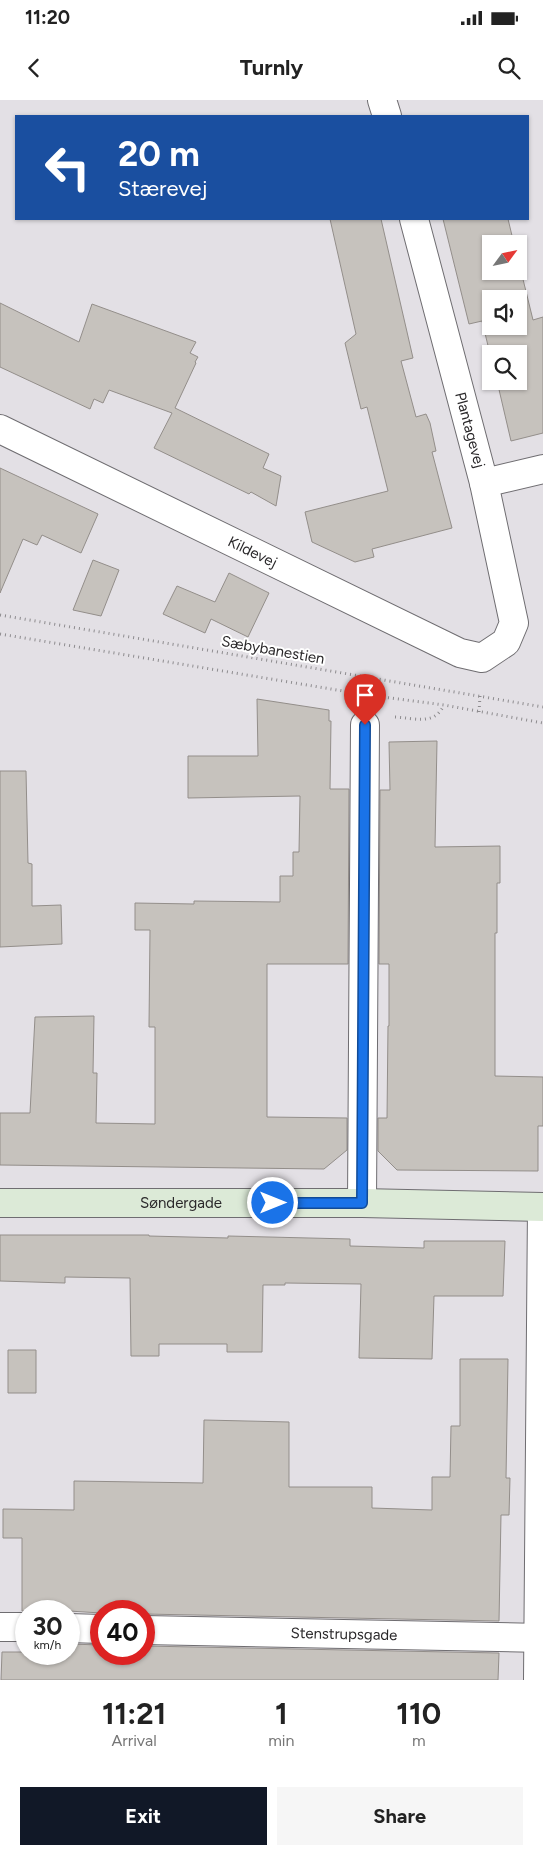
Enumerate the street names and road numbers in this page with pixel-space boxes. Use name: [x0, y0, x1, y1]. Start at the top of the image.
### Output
street label: Plantagevej: [451, 390, 489, 470]
street label: Kildevej: [225, 532, 280, 572]
street label: Sæbybanestien: [220, 632, 326, 668]
street label: Søndergade: [140, 1194, 222, 1212]
street label: Stenstrupsgade: [290, 1624, 398, 1644]

